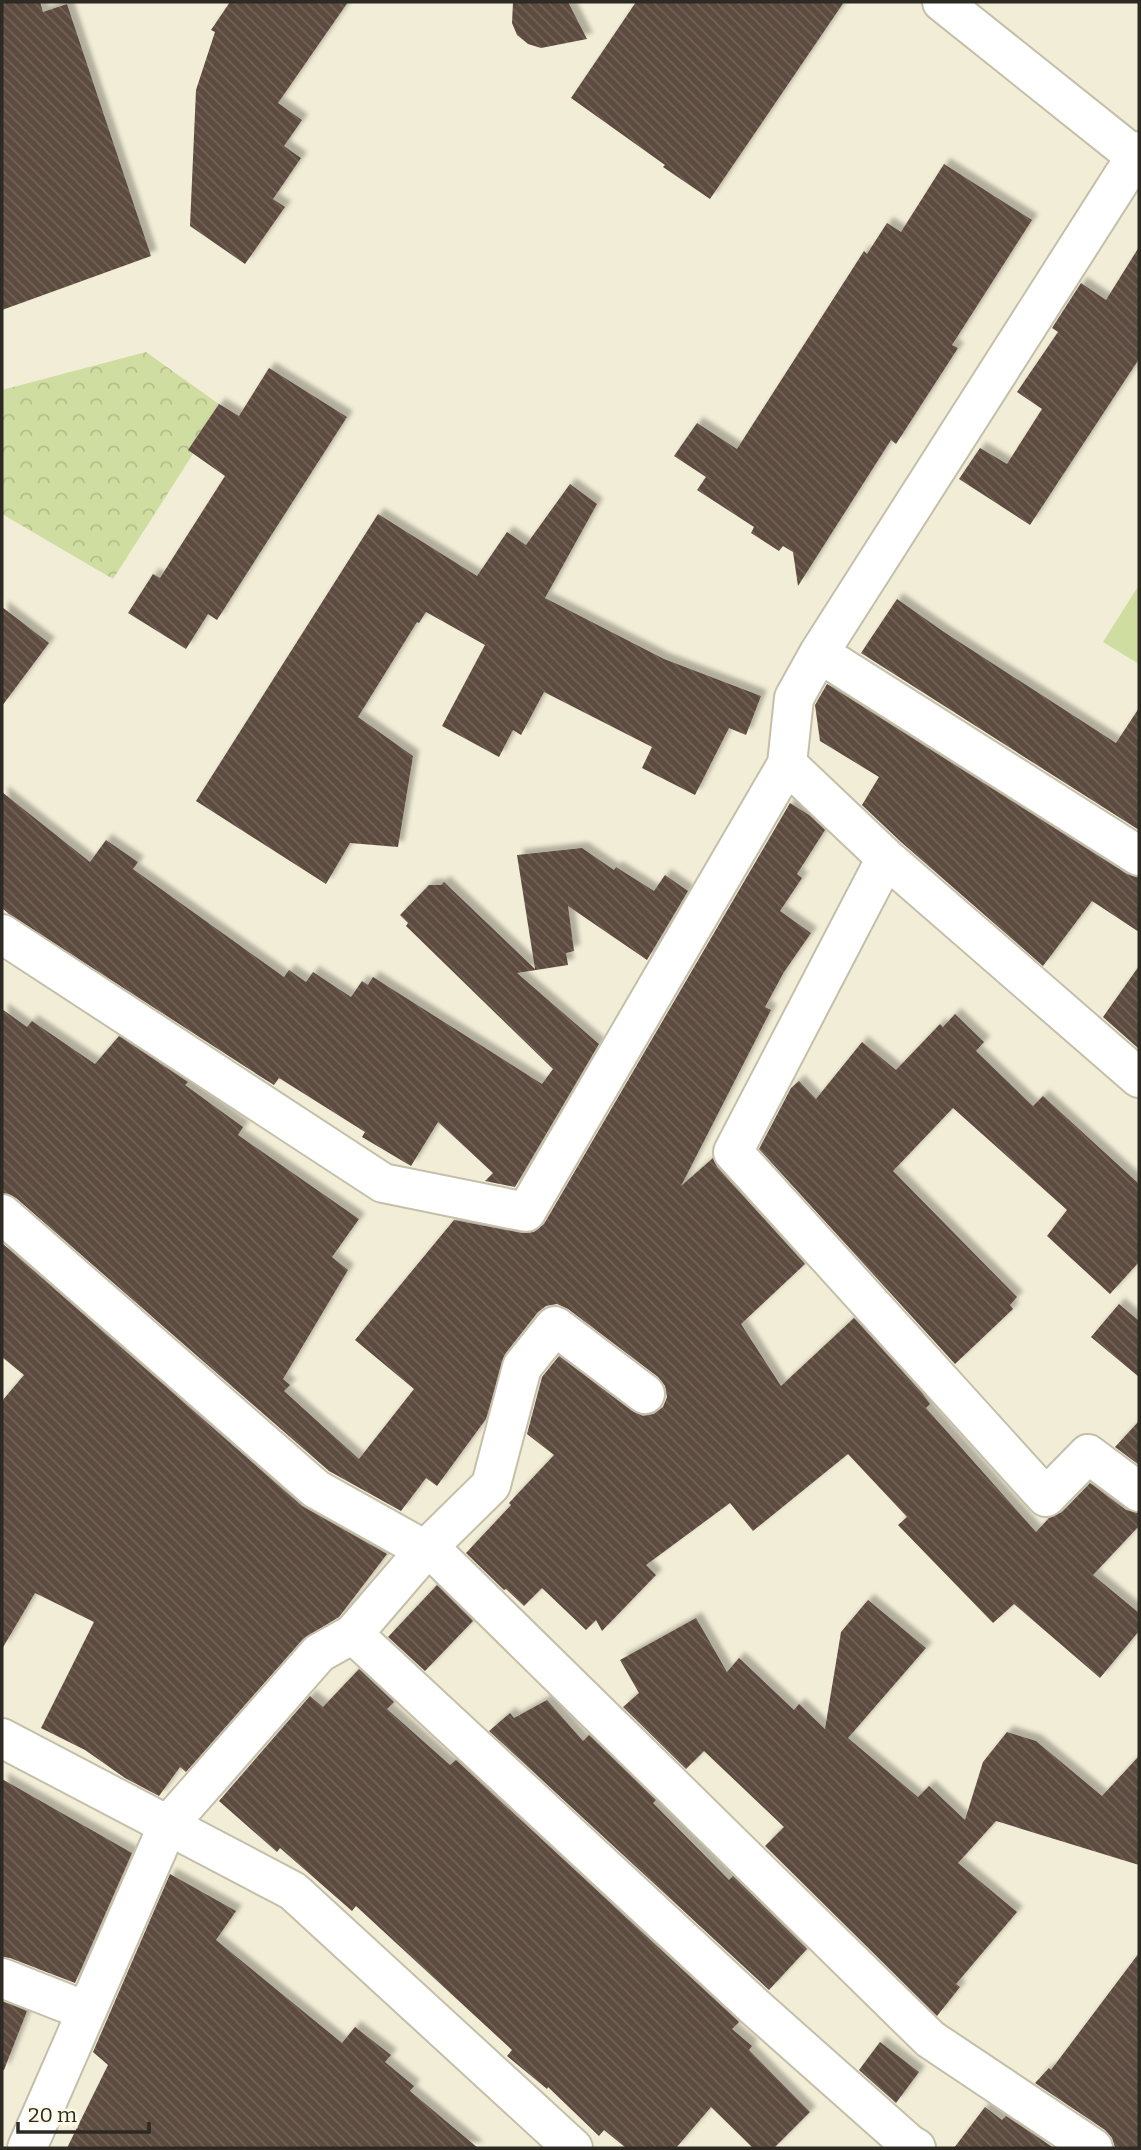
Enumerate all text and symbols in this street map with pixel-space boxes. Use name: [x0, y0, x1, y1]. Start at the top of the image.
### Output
scale bar: [18, 2090, 149, 2134]
text: 20 m: [28, 2102, 77, 2128]

